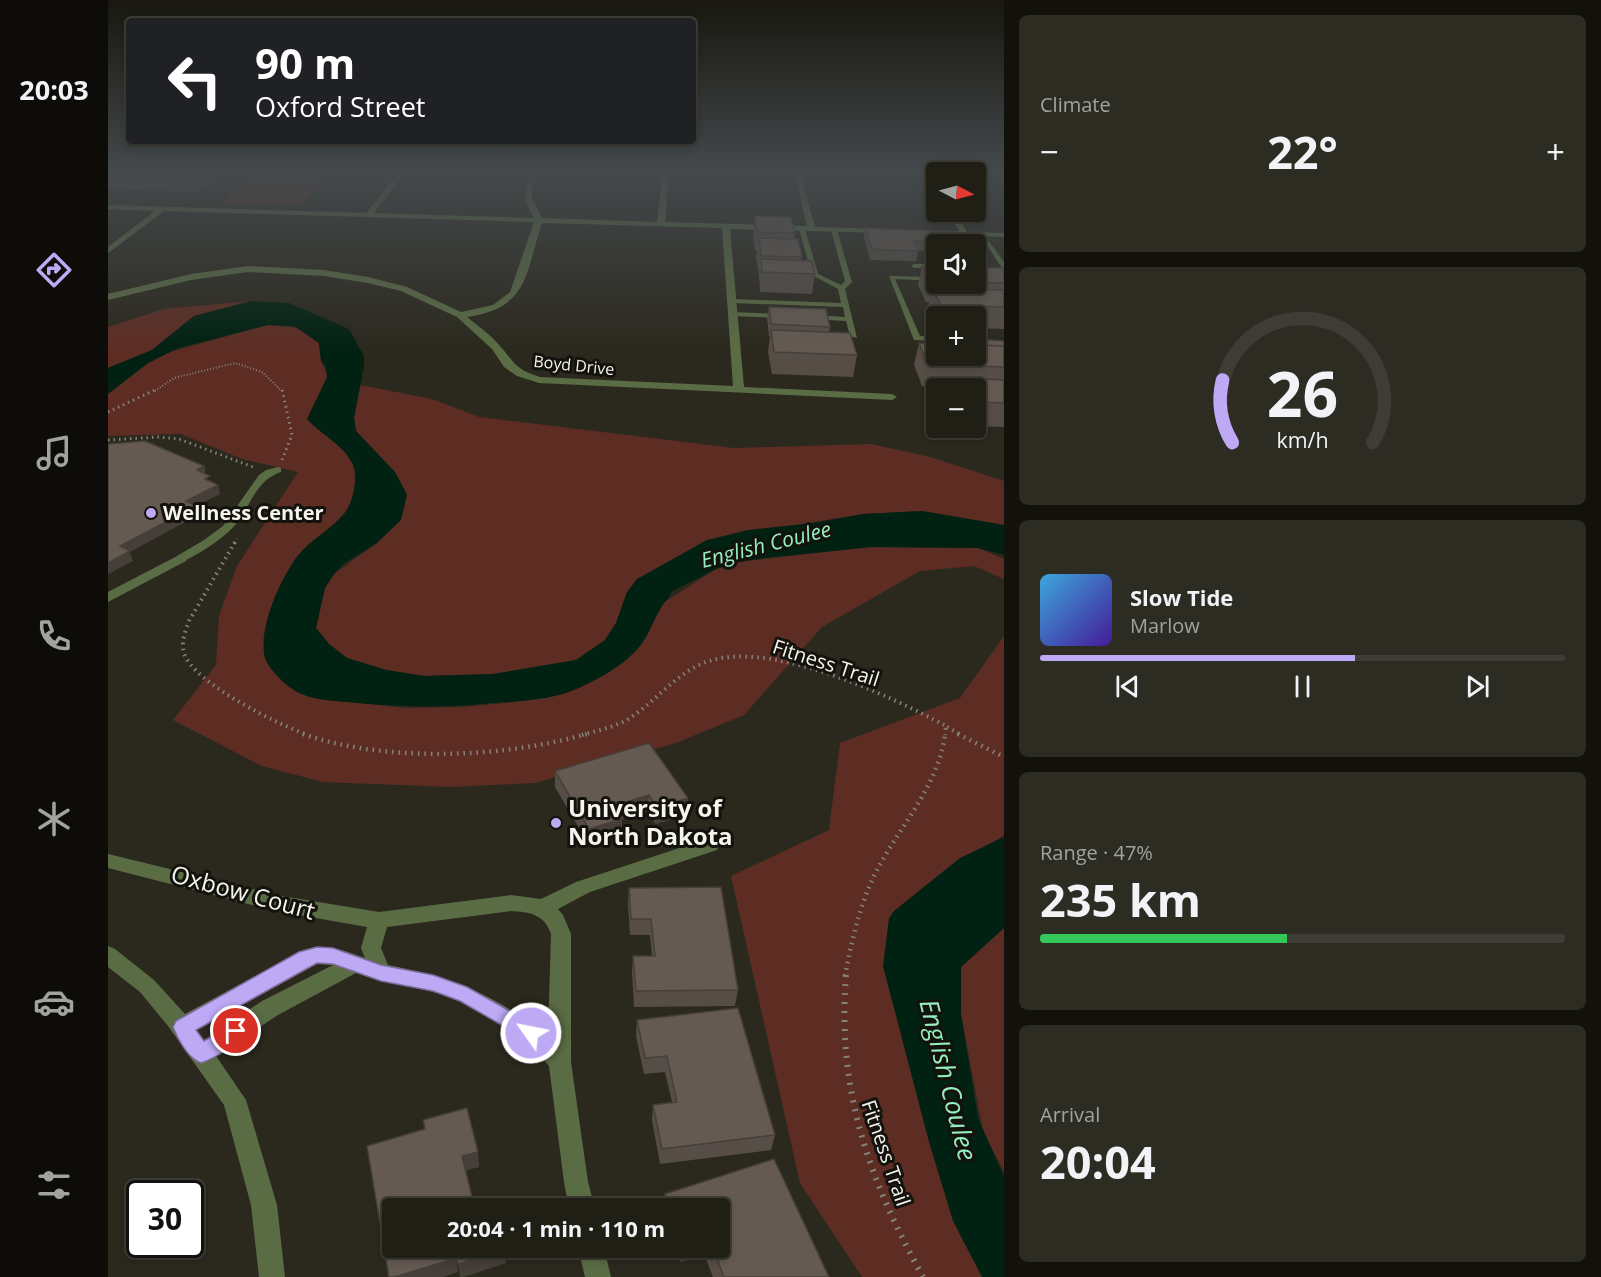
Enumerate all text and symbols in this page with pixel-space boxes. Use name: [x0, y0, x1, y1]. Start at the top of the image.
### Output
text: 90 m: [255, 34, 355, 91]
icon: left: [156, 42, 234, 120]
text: 20:03: [19, 71, 89, 108]
text: Oxford Street: [255, 88, 425, 125]
text: Climate: [1040, 91, 1111, 118]
text: 22°: [1267, 121, 1338, 182]
text: −: [1040, 129, 1059, 174]
text: +: [1546, 129, 1565, 174]
north arrow: [926, 162, 986, 222]
map controls: [926, 162, 986, 438]
button: sound: [926, 234, 986, 294]
icon: directions: [33, 249, 75, 291]
button: +: [926, 306, 986, 366]
street label: Boyd Drive: [533, 350, 615, 380]
text: 26: [1267, 350, 1338, 435]
button: −: [926, 378, 986, 438]
text: km/h: [1276, 426, 1329, 455]
icon: music: [33, 432, 75, 474]
place label: Wellness Center: [163, 499, 324, 526]
marker: Wellness Center: [144, 506, 158, 520]
water label: English Coulee: [698, 514, 834, 574]
text: Slow Tide: [1130, 582, 1233, 612]
text: Marlow: [1130, 612, 1200, 639]
icon: phone: [33, 615, 75, 657]
street label: Fitness Trail: [769, 633, 883, 692]
icon: previous: [1111, 670, 1144, 703]
icon: pause: [1286, 670, 1319, 703]
icon: next: [1461, 670, 1494, 703]
place label: University of North Dakota: [568, 791, 733, 852]
icon: climate: [33, 798, 75, 840]
marker: University of North Dakota: [549, 816, 563, 830]
text: Range · 47%: [1040, 839, 1153, 866]
street label: Oxbow Court: [168, 856, 319, 927]
text: 235 km: [1040, 869, 1201, 930]
icon: car: [33, 981, 75, 1023]
water label: English Coulee: [912, 995, 986, 1164]
position arrow: [499, 1001, 563, 1065]
pin: [210, 1005, 261, 1056]
icon: arrive: [219, 1014, 252, 1047]
street label: Fitness Trail: [856, 1096, 917, 1210]
text: Arrival: [1040, 1101, 1100, 1128]
text: 20:04: [1040, 1131, 1156, 1192]
icon: filters: [33, 1164, 75, 1206]
speed limit sign: 30: [126, 1180, 204, 1258]
text: 20:04 · 1 min · 110 m: [447, 1213, 665, 1243]

